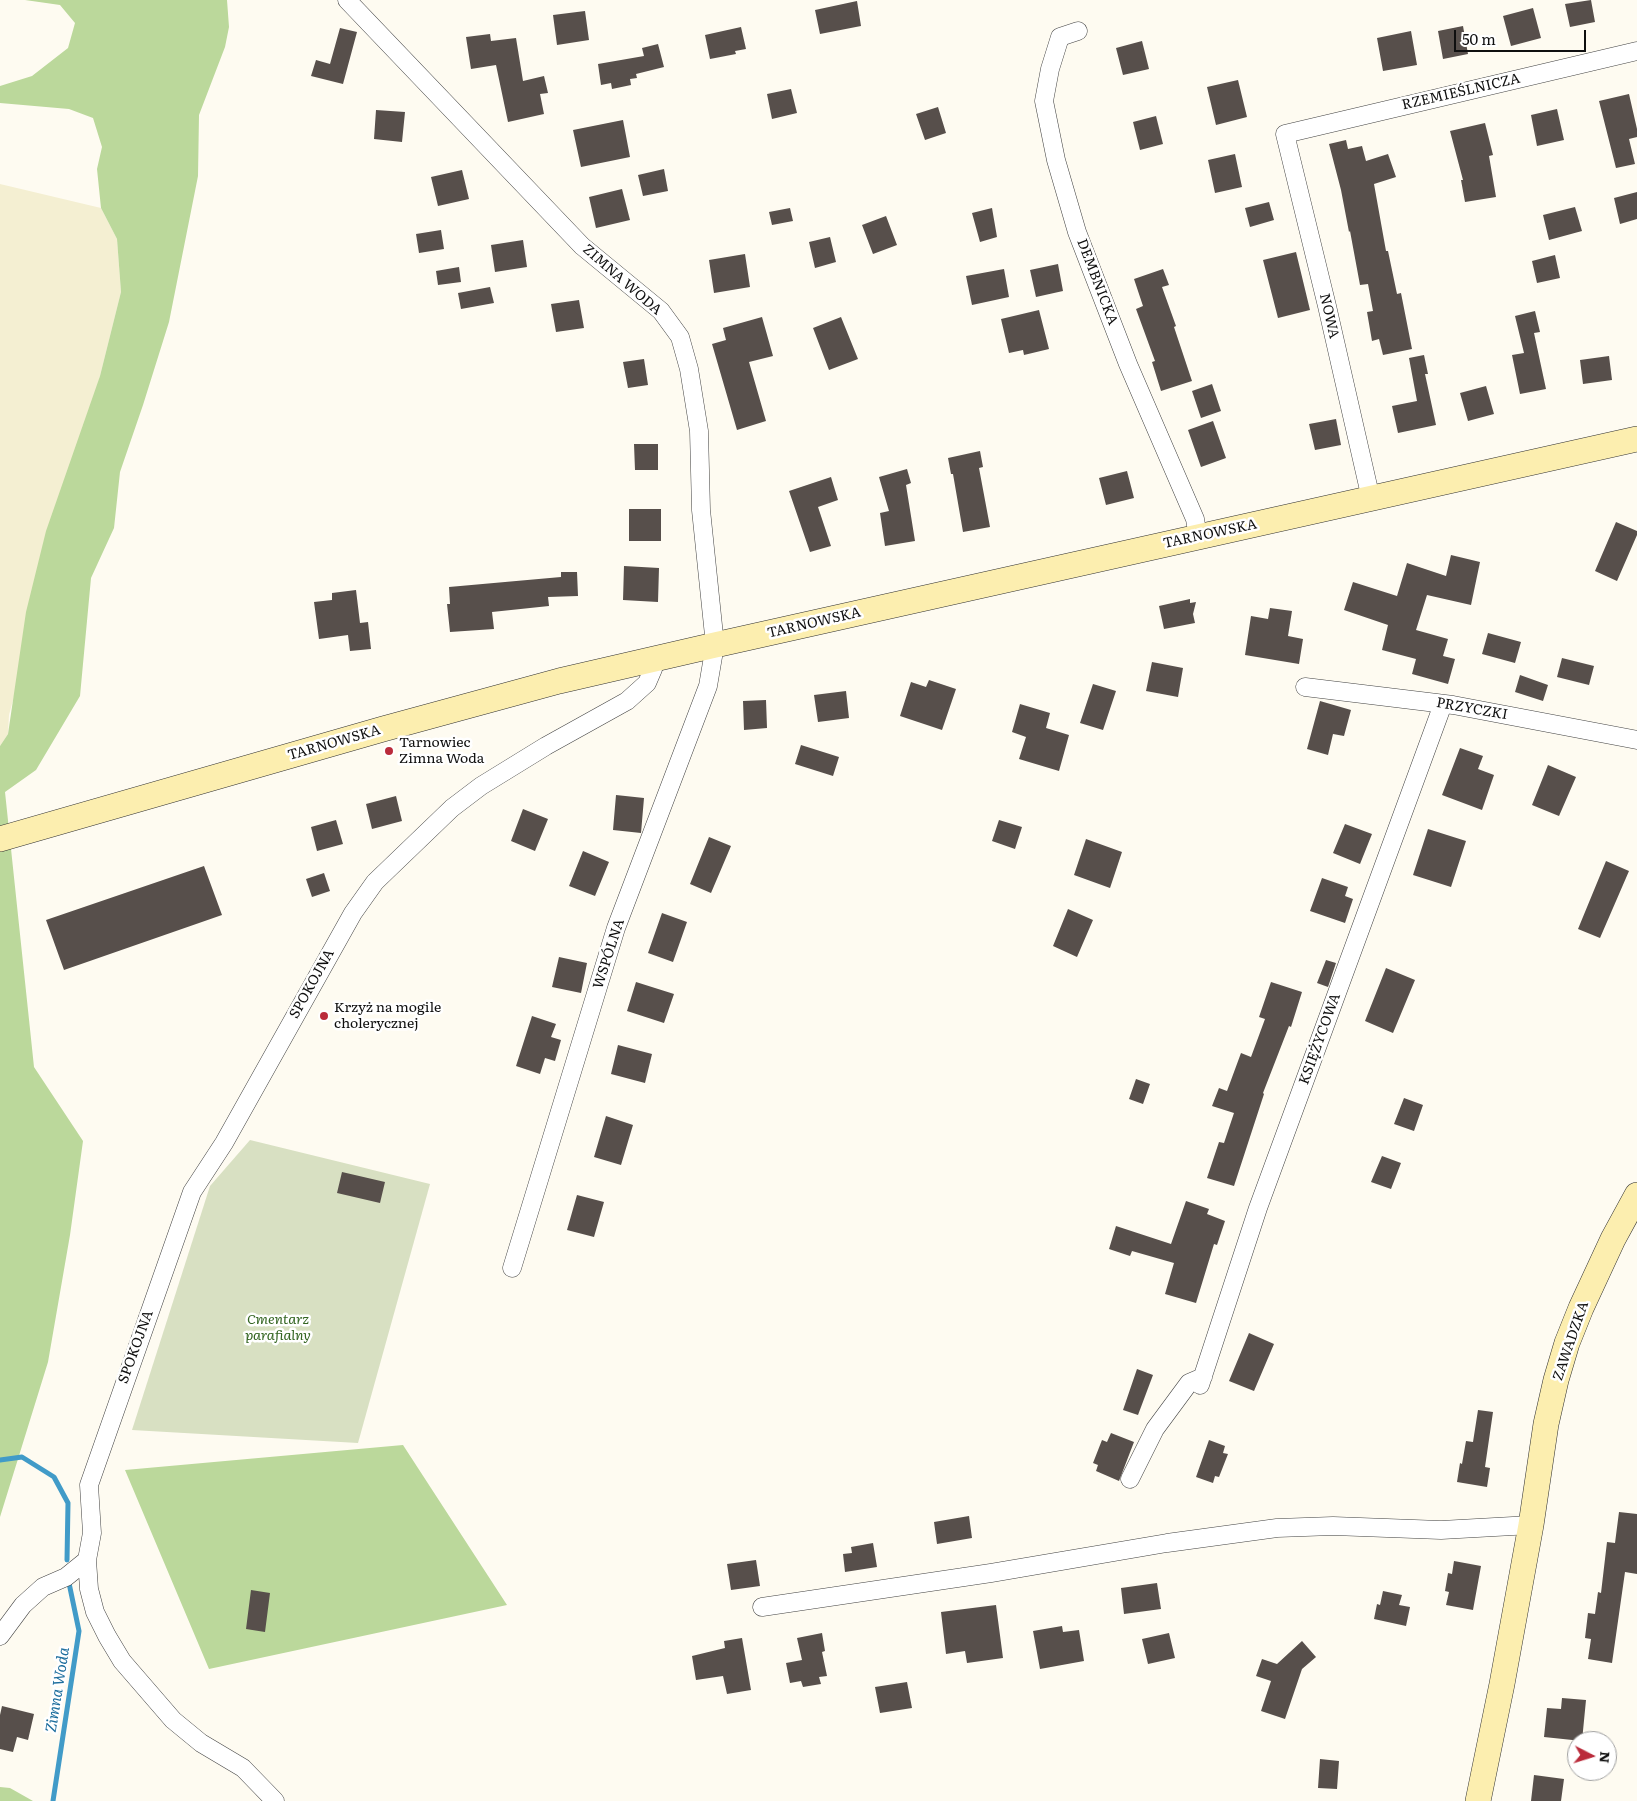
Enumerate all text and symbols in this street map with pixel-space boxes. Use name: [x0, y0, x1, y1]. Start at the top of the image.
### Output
scale bar: [1457, 20, 1590, 52]
text: 50 m: [1462, 27, 1496, 50]
street label: RZEMIEŚLNICZA: [1400, 70, 1522, 114]
street label: DEMBNICKA: [1073, 237, 1121, 327]
street label: ZIMNA WODA: [579, 241, 665, 319]
street label: NOWA: [1316, 292, 1342, 340]
street label: TARNOWSKA: [1162, 516, 1258, 552]
street label: TARNOWSKA: [766, 604, 862, 642]
street label: PRZYCZKI: [1435, 694, 1509, 724]
street label: TARNOWSKA: [286, 722, 382, 764]
place label: Tarnowiec Zimna Woda: [399, 735, 484, 768]
marker: Tarnowiec Zimna Woda: [383, 745, 395, 757]
street label: WSPÓLNA: [590, 917, 628, 991]
street label: SPOKOJNA: [286, 946, 338, 1022]
street label: KSIĘŻYCOWA: [1296, 991, 1344, 1087]
place label: Krzyż na mogile cholerycznej: [334, 1000, 441, 1032]
marker: Krzyż na mogile cholerycznej: [318, 1010, 330, 1022]
street label: ZAWADZKA: [1550, 1299, 1592, 1383]
street label: SPOKOJNA: [115, 1308, 157, 1386]
park label: Cmentarz parafialny: [245, 1312, 311, 1344]
water label: Zimna Woda: [42, 1646, 74, 1734]
north arrow: [1567, 1731, 1617, 1781]
text: N: [1595, 1750, 1616, 1764]

